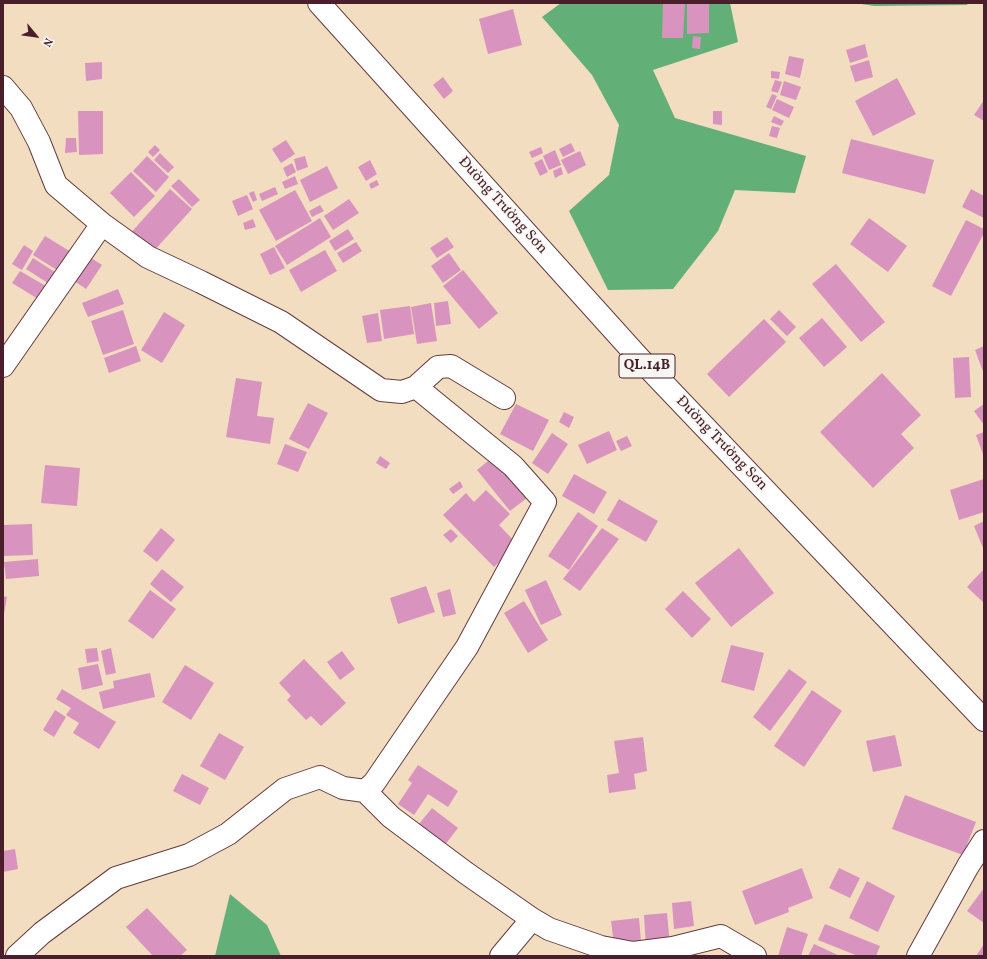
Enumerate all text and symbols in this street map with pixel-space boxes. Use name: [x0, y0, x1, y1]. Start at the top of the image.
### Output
north arrow: [16, 16, 56, 56]
text: N: [38, 35, 55, 49]
street label: Đường Trường Sơn: [454, 154, 550, 258]
road number: QL.14B: [619, 354, 675, 378]
street label: Đường Trường Sơn: [671, 393, 771, 495]

